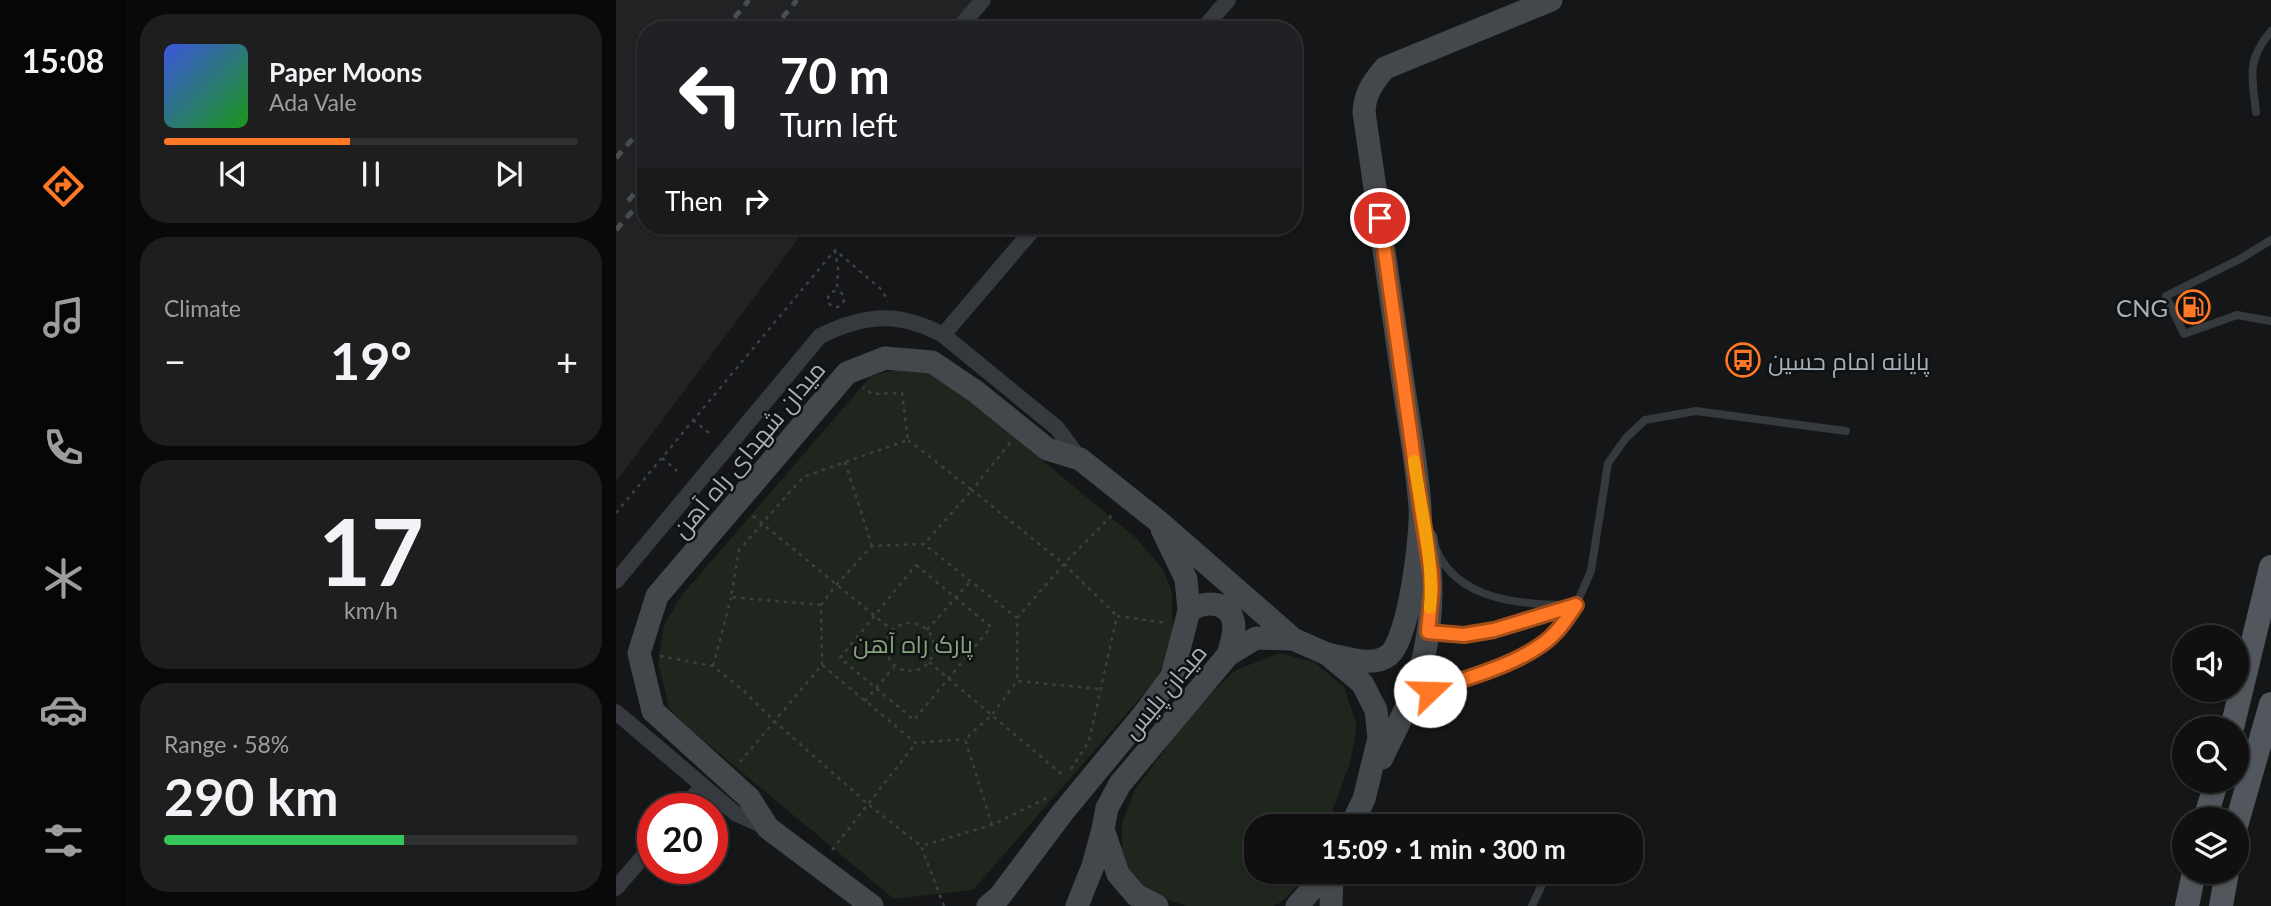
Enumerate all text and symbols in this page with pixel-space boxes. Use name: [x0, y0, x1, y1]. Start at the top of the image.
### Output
text: 15:08: [22, 41, 104, 80]
text: 70 m: [780, 46, 890, 104]
icon: left: [665, 49, 756, 140]
text: Paper Moons: [269, 56, 422, 88]
text: Ada Vale: [269, 88, 357, 116]
text: Turn left: [780, 105, 897, 144]
icon: previous: [214, 155, 252, 193]
icon: pause: [352, 155, 390, 193]
icon: next: [490, 155, 528, 193]
icon: directions: [39, 162, 88, 211]
icon: right: [737, 182, 775, 220]
text: Then: [665, 185, 723, 217]
pin: [1350, 188, 1410, 248]
icon: arrive: [1361, 199, 1399, 237]
fuel station icon: CNG: [2174, 288, 2212, 326]
icon: music: [39, 293, 88, 342]
place label: CNG: [2116, 293, 2168, 322]
text: Climate: [164, 294, 241, 322]
text: 19°: [330, 329, 412, 391]
text: −: [164, 338, 186, 384]
text: +: [556, 338, 578, 384]
bus stop icon: پایانه امام حسین: [1724, 341, 1762, 379]
place label: پایانه امام حسین: [1768, 346, 1930, 378]
street label: میدان شهدای راه آهن: [666, 355, 831, 544]
icon: phone: [39, 423, 88, 472]
text: 17: [318, 496, 424, 605]
icon: climate: [39, 554, 88, 603]
text: km/h: [344, 596, 398, 624]
map controls: [2172, 625, 2249, 884]
button: sound: [2172, 625, 2249, 702]
park label: پارک راه آهن: [853, 629, 974, 661]
street label: میدان پلیس: [1116, 638, 1214, 746]
position arrow: [1393, 654, 1467, 728]
icon: car: [39, 685, 88, 734]
button: search: [2172, 716, 2249, 793]
text: Range · 58%: [164, 730, 289, 758]
text: 290 km: [164, 765, 338, 827]
speed limit sign: 20: [637, 793, 728, 884]
button: layers: [2172, 807, 2249, 884]
icon: filters: [39, 816, 88, 865]
text: 15:09 · 1 min · 300 m: [1321, 833, 1566, 865]

